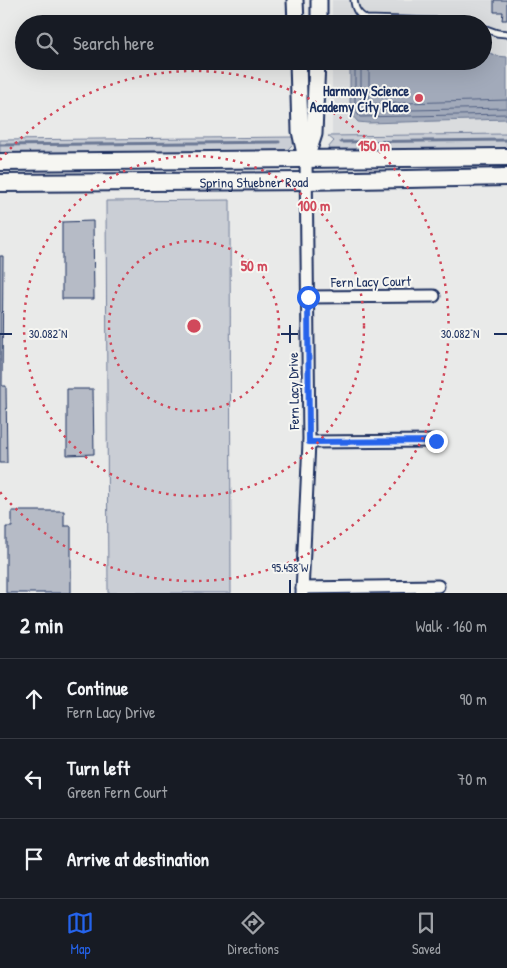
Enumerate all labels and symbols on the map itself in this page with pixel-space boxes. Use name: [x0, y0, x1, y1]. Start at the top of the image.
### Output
place label: Harmony Science Academy City Place: [310, 81, 409, 118]
marker: Harmony Science Academy City Place: [413, 92, 425, 104]
text: 150 m: [358, 135, 390, 156]
street label: Spring Stuebner Road: [200, 171, 309, 192]
text: 100 m: [298, 195, 330, 216]
text: 50 m: [241, 255, 267, 276]
street label: Fern Lacy Court: [330, 271, 411, 292]
route start: [297, 286, 320, 309]
centre of rings: [185, 317, 203, 335]
text: 30.082°N: [29, 325, 67, 342]
text: 30.082°N: [441, 325, 479, 342]
street label: Fern Lacy Drive: [283, 352, 304, 431]
route end: [425, 430, 448, 453]
text: 95.458°W: [272, 559, 309, 576]

